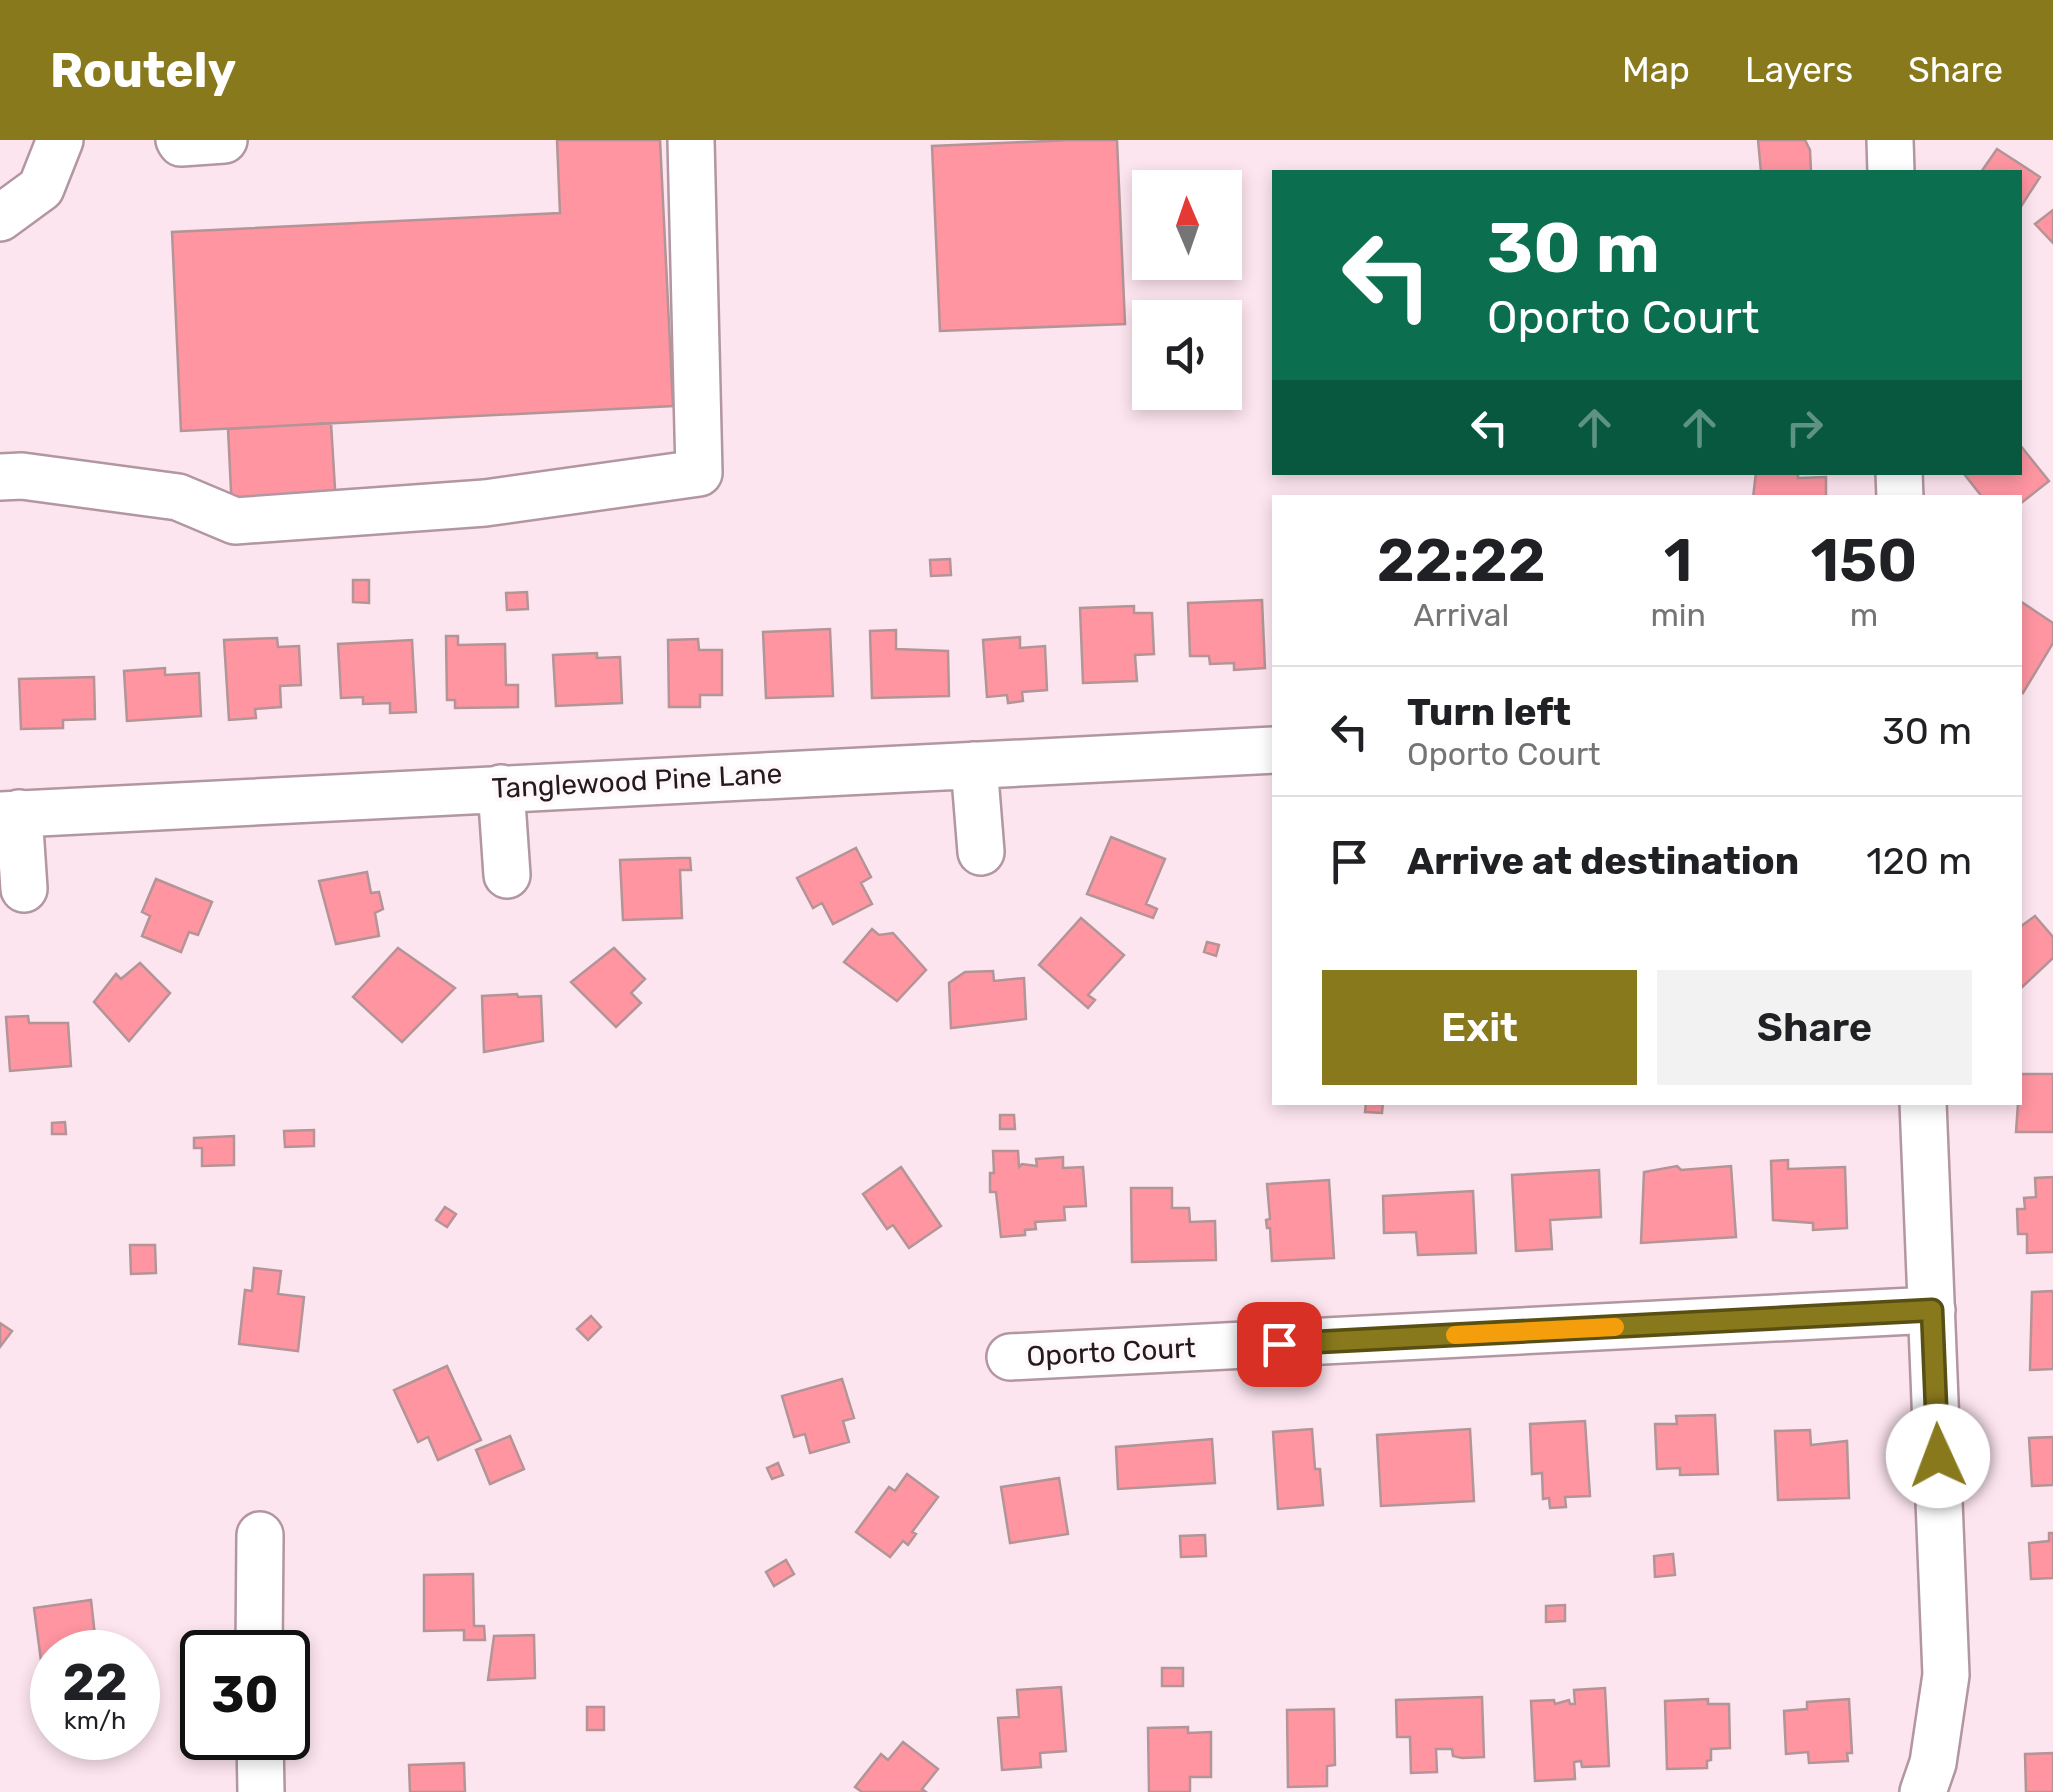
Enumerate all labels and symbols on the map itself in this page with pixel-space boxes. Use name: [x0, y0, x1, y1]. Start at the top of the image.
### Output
north arrow: [1132, 170, 1242, 280]
street label: Tanglewood Pine Lane: [491, 757, 783, 805]
pin: [1237, 1302, 1322, 1387]
street label: Oporto Court: [1026, 1331, 1196, 1373]
position arrow: [1886, 1404, 1990, 1508]
speed limit sign: 30: [180, 1630, 310, 1760]

